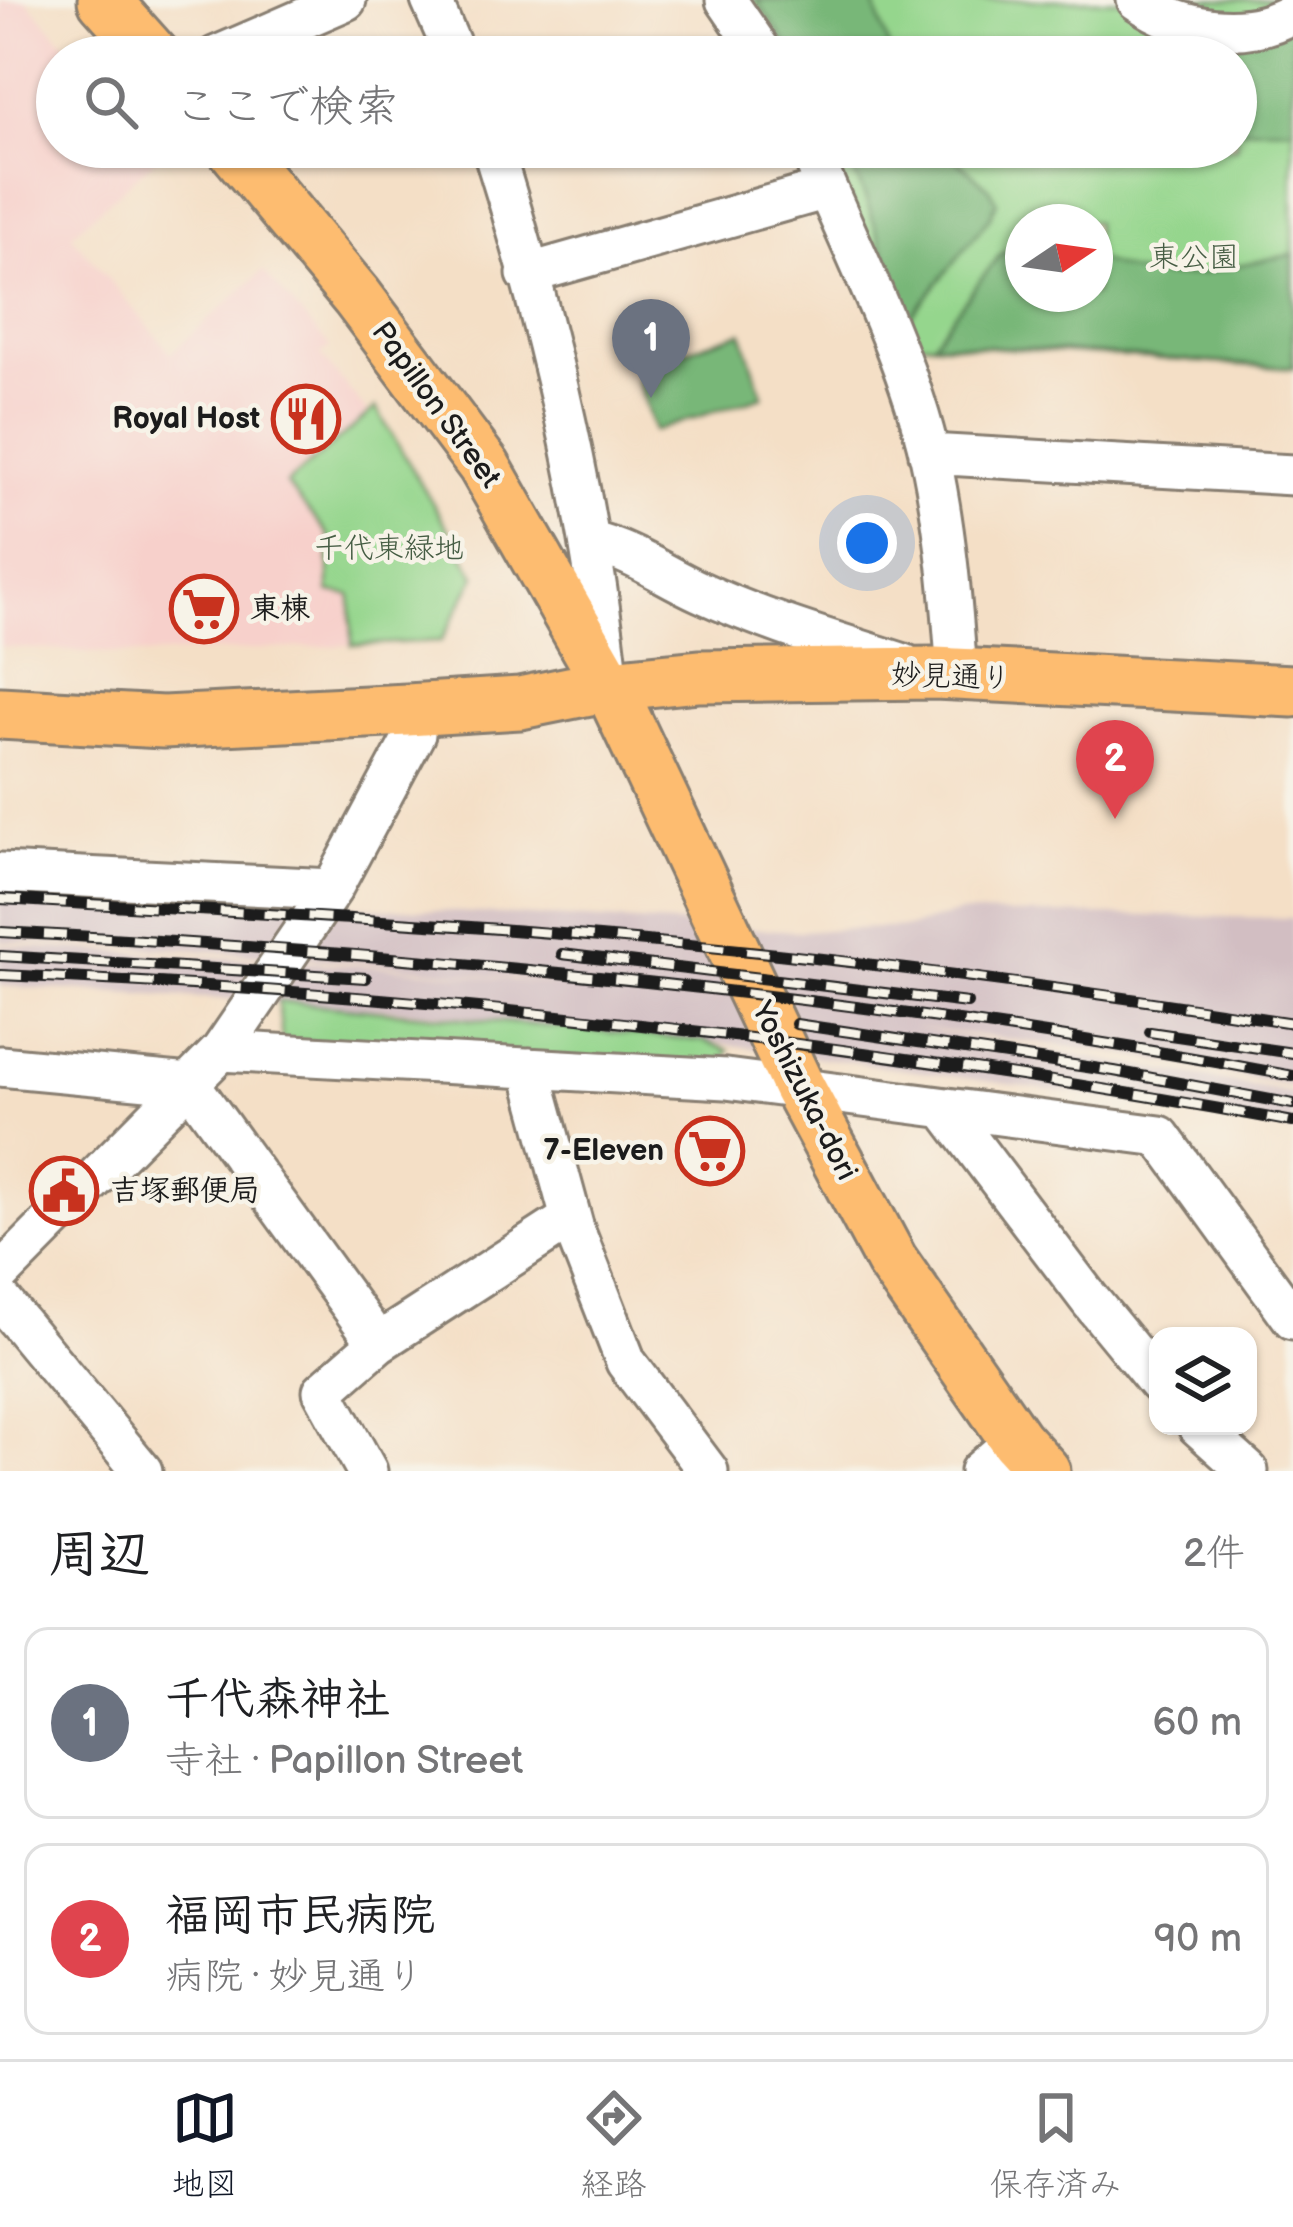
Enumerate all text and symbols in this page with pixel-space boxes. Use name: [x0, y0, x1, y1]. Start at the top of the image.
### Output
search box: [36, 36, 1257, 168]
icon: search: [78, 69, 144, 135]
text: ここで検索: [174, 80, 399, 135]
north arrow: [1005, 204, 1113, 312]
park label: 東公園: [1149, 240, 1239, 276]
pin: 1: [612, 299, 690, 398]
street label: Papillon Street: [364, 315, 508, 495]
restaurant icon: Royal Host: [271, 384, 341, 454]
place label: Royal Host: [112, 401, 260, 437]
your location: [837, 513, 897, 573]
park label: 千代東緑地: [314, 531, 464, 567]
supermarket icon: 東棟: [169, 574, 239, 644]
place label: 東棟: [250, 591, 310, 627]
street label: 妙見通り: [890, 657, 1012, 697]
pin: 2: [1076, 720, 1154, 819]
street label: Yoshizuka-dori: [743, 995, 864, 1186]
supermarket icon: 7-Eleven: [675, 1116, 745, 1186]
place label: 7-Eleven: [543, 1133, 664, 1169]
public building icon: 吉塚郵便局: [29, 1156, 99, 1226]
place label: 吉塚郵便局: [110, 1173, 260, 1209]
map controls: [1149, 1327, 1257, 1435]
button: layers: [1149, 1327, 1257, 1435]
text: 周辺: [48, 1525, 150, 1586]
text: 2件: [1183, 1531, 1245, 1578]
text: 千代森神社: [165, 1673, 390, 1728]
text: 1: [82, 1700, 98, 1747]
text: 60 m: [1152, 1700, 1242, 1747]
text: 寺社 · Papillon Street: [165, 1738, 523, 1785]
text: 福岡市民病院: [165, 1889, 435, 1944]
text: 2: [78, 1916, 102, 1963]
text: 90 m: [1154, 1916, 1242, 1963]
text: 病院 · 妙見通り: [165, 1954, 424, 2001]
tab: 地図: [172, 2085, 238, 2205]
tab: 経路: [581, 2085, 647, 2205]
tab: 保存済み: [990, 2085, 1122, 2205]

